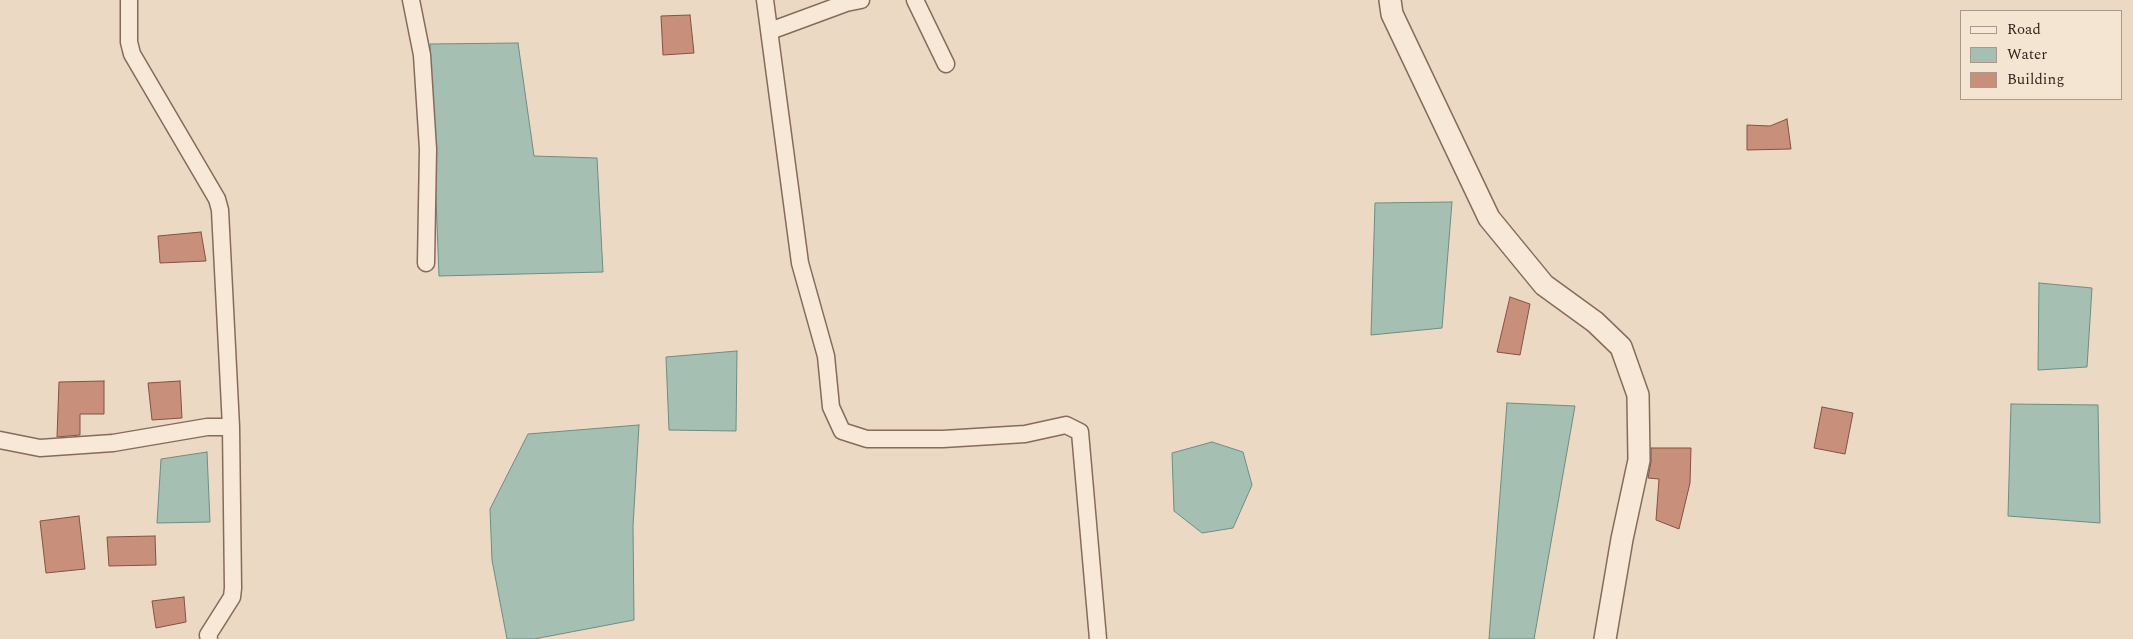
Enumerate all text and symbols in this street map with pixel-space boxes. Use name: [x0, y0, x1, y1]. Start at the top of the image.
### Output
legend: [1960, 10, 2123, 100]
text: Road: [2007, 18, 2041, 41]
text: Water: [2007, 43, 2047, 66]
text: Building: [2007, 68, 2064, 91]

